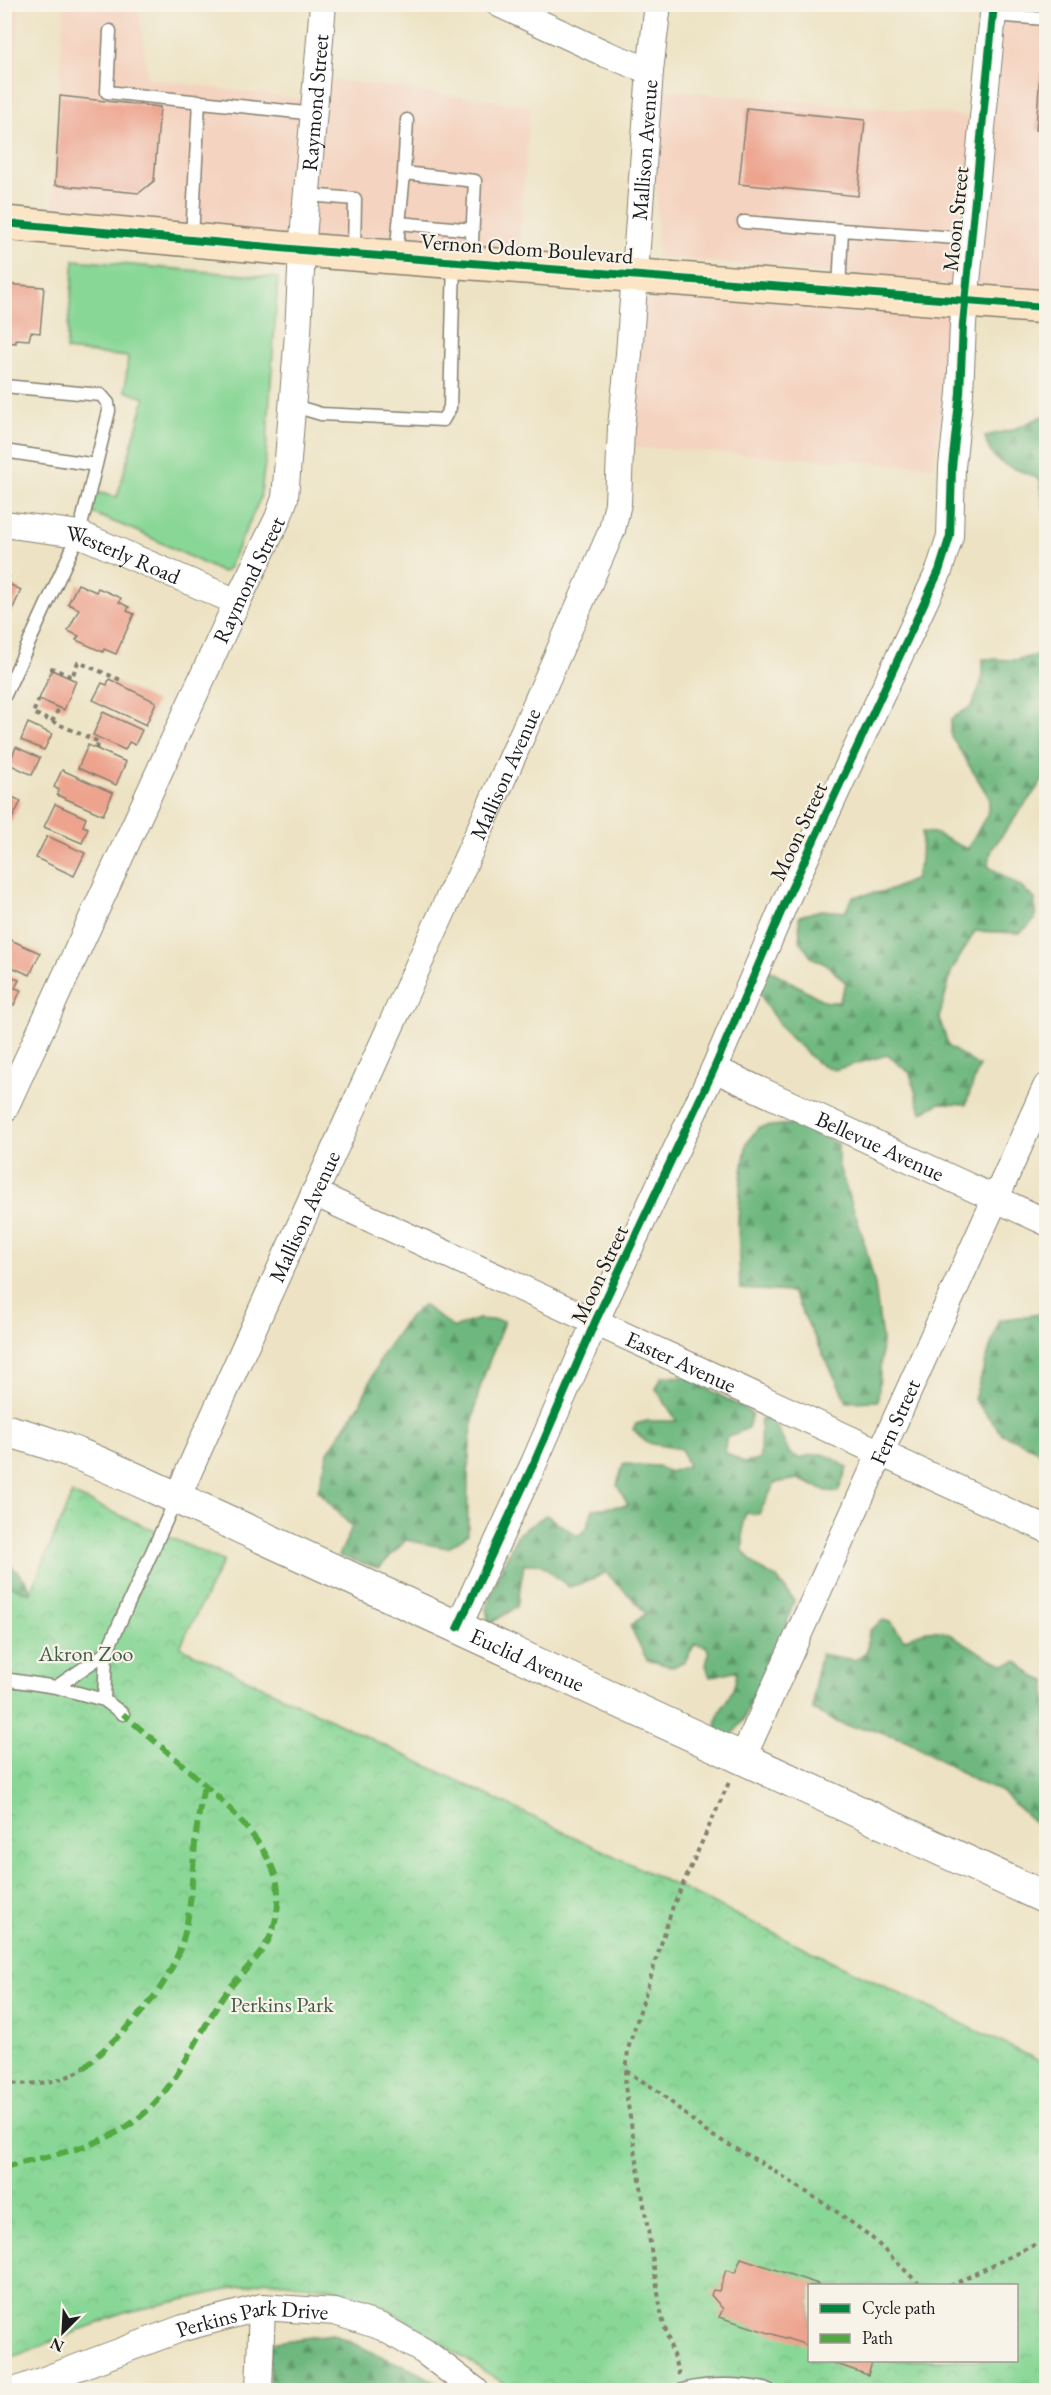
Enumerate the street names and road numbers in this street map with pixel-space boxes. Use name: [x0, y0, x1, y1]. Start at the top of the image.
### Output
street label: Raymond Street: [295, 33, 335, 172]
street label: Mallison Avenue: [625, 78, 664, 222]
street label: Moon Street: [936, 165, 975, 273]
street label: Vernon Odom Boulevard: [420, 227, 635, 270]
street label: Raymond Street: [206, 511, 292, 648]
street label: Westerly Road: [65, 518, 186, 591]
street label: Mallison Avenue: [463, 703, 547, 844]
street label: Moon Street: [763, 777, 834, 885]
street label: Bellevue Avenue: [811, 1104, 949, 1188]
street label: Mallison Avenue: [262, 1146, 347, 1287]
street label: Moon Street: [564, 1220, 635, 1328]
street label: Easter Avenue: [621, 1324, 741, 1400]
street label: Fern Street: [863, 1374, 927, 1469]
street label: Euclid Avenue: [466, 1621, 589, 1699]
street label: Perkins Park Drive: [172, 2293, 330, 2344]

